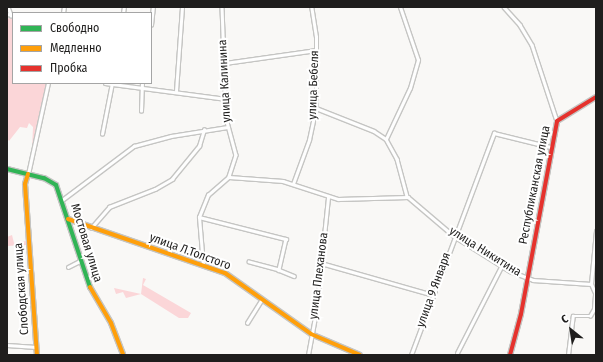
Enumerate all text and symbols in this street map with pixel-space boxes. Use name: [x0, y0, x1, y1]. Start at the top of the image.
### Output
legend: [12, 12, 152, 84]
text: Свободно: [50, 21, 99, 35]
street label: улица Калинина: [216, 39, 234, 123]
text: Медленно: [50, 41, 102, 55]
street label: улица Бебеля: [306, 50, 322, 120]
text: Пробка: [50, 61, 88, 75]
street label: Республиканская улица: [516, 125, 554, 245]
street label: Мостовая улица: [67, 202, 105, 284]
street label: улица Никитина: [446, 224, 524, 280]
street label: улица Л.Толстого: [147, 231, 233, 273]
street label: улица Плеханова: [307, 232, 331, 320]
street label: Слободская улица: [12, 242, 32, 336]
street label: улица 9 Января: [414, 251, 454, 329]
north arrow: [551, 310, 591, 350]
text: С: [559, 312, 570, 326]

